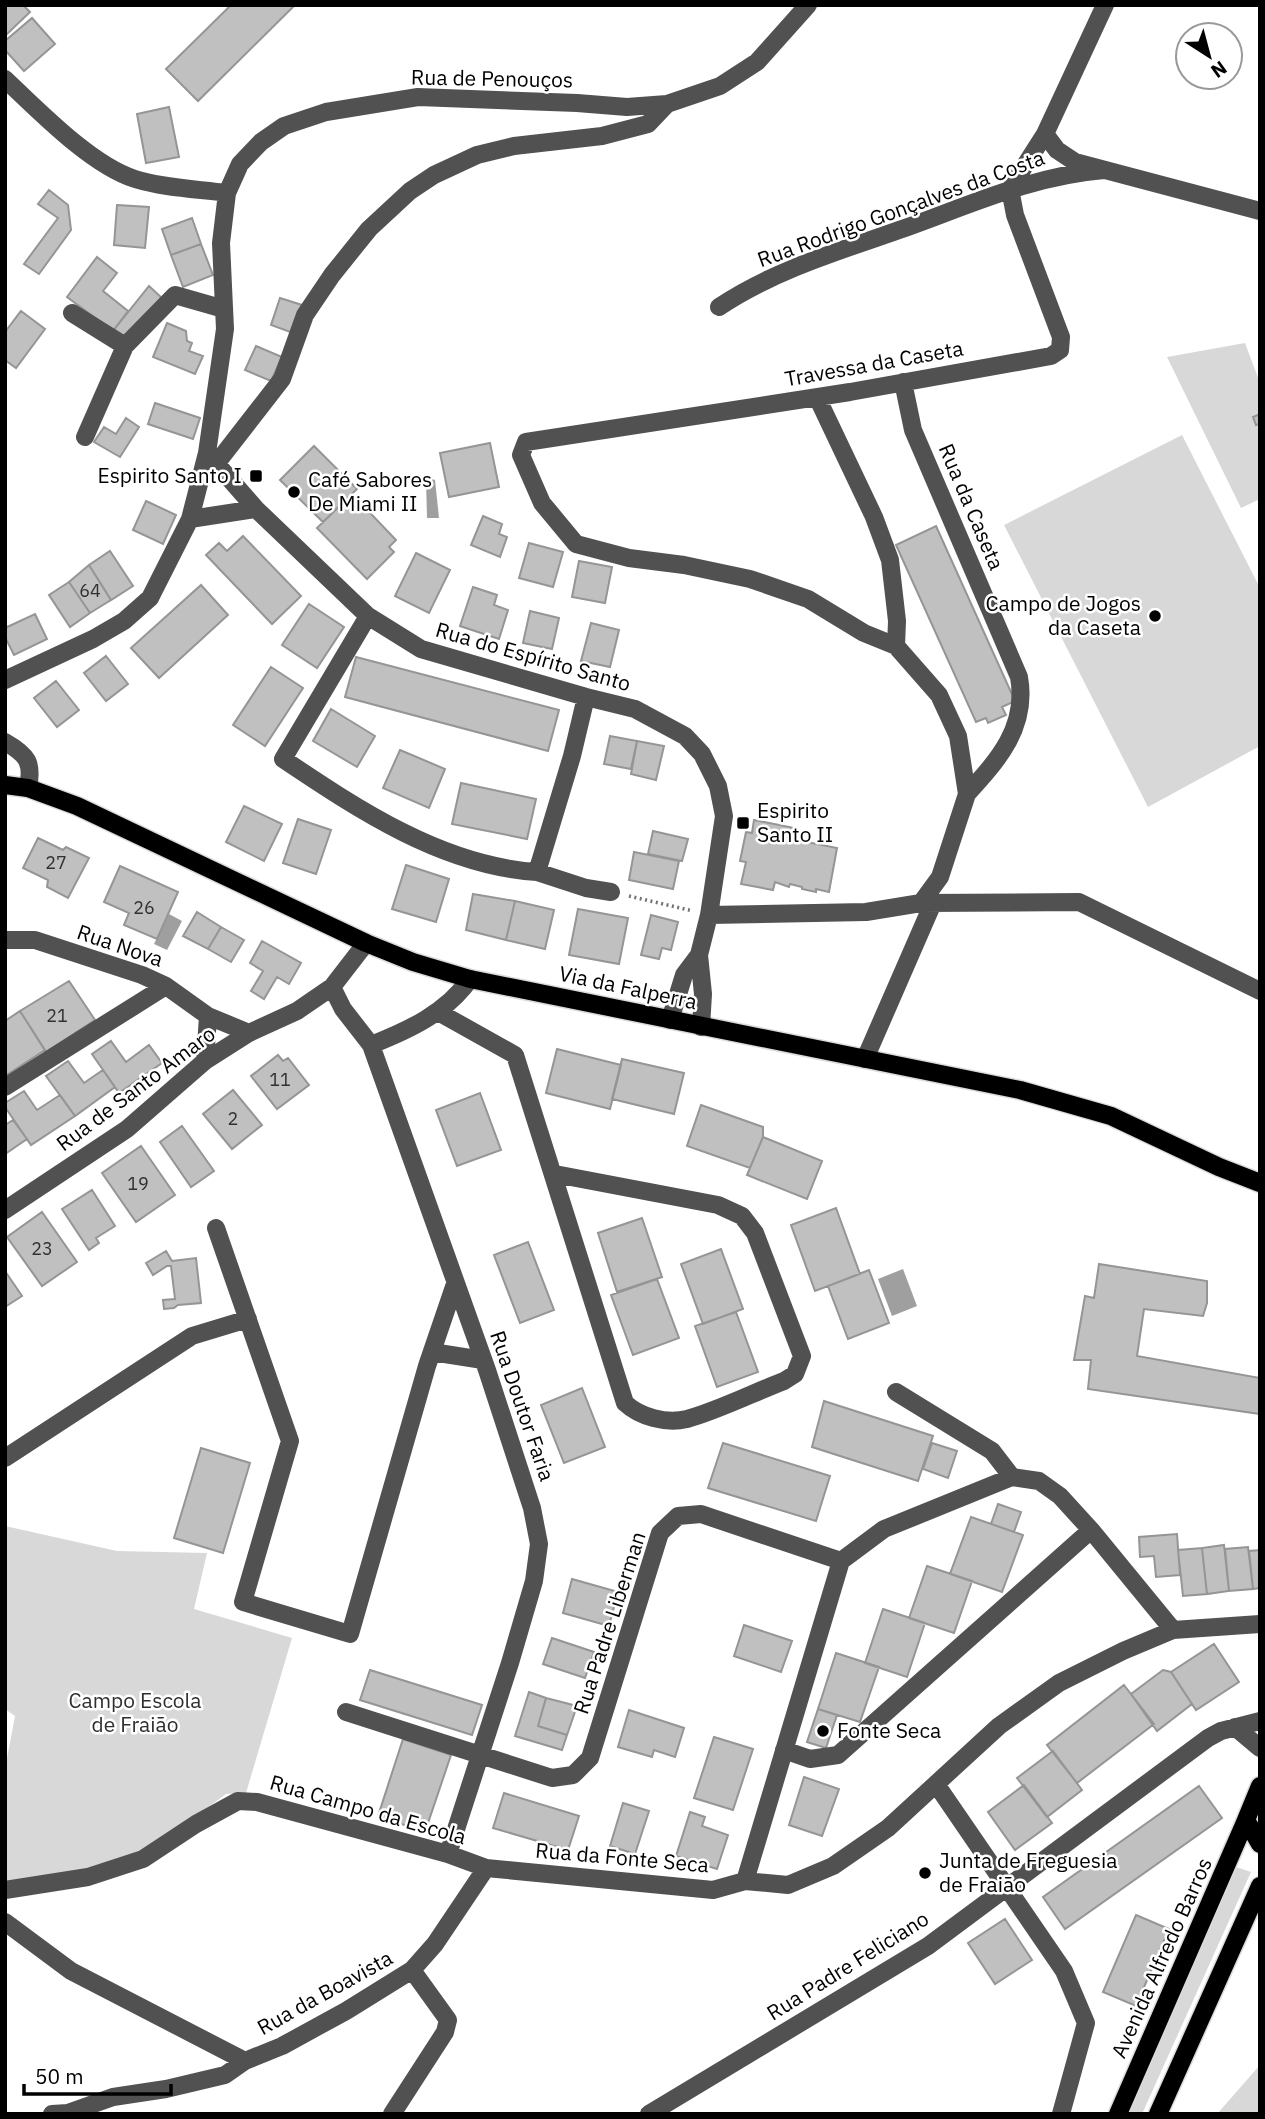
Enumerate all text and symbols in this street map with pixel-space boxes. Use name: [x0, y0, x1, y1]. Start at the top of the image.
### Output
north arrow: [1174, 21, 1244, 91]
text: N: [1206, 56, 1232, 84]
street label: Rua de Penouços: [411, 63, 573, 93]
street label: Rua Rodrigo Gonçalves da Costa: [753, 143, 1048, 273]
street label: Travessa da Caseta: [782, 334, 965, 393]
street label: Rua da Caseta: [933, 439, 1011, 574]
place label: Espirito Santo I: [97, 461, 242, 489]
place label: Café Sabores De Miami II: [308, 465, 432, 517]
marker: Espirito Santo I: [248, 468, 264, 484]
marker: Café Sabores De Miami II: [286, 484, 302, 500]
house number: 64: [79, 579, 101, 602]
place label: Campo de Jogos da Caseta: [985, 589, 1141, 641]
marker: Campo de Jogos da Caseta: [1147, 608, 1163, 624]
street label: Rua do Espírito Santo: [432, 615, 634, 697]
place label: Espirito Santo II: [757, 796, 833, 848]
marker: Espirito Santo II: [735, 815, 751, 831]
house number: 27: [45, 851, 67, 874]
house number: 26: [133, 896, 155, 919]
street label: Rua Nova: [74, 917, 167, 973]
street label: Via da Falperra: [557, 959, 700, 1015]
house number: 21: [46, 1004, 68, 1027]
street label: Rua de Santo Amaro: [50, 1019, 220, 1157]
house number: 11: [269, 1068, 291, 1091]
house number: 2: [228, 1107, 238, 1130]
house number: 19: [127, 1172, 149, 1195]
house number: 23: [31, 1237, 53, 1260]
street label: Rua Doutor Faria: [484, 1327, 562, 1485]
street label: Rua Padre Liberman: [566, 1528, 652, 1717]
park label: Campo Escola de Fraião: [68, 1686, 202, 1738]
place label: Fonte Seca: [837, 1716, 941, 1744]
marker: Fonte Seca: [815, 1723, 831, 1739]
street label: Rua Campo da Escola: [267, 1768, 470, 1850]
street label: Rua da Fonte Seca: [534, 1835, 710, 1879]
place label: Junta de Freguesia de Fraião: [939, 1846, 1117, 1898]
street label: Avenida Alfredo Barros: [1104, 1853, 1218, 2062]
marker: Junta de Freguesia de Fraião: [917, 1865, 933, 1881]
street label: Rua Padre Feliciano: [761, 1904, 934, 2026]
street label: Rua da Boavista: [252, 1943, 397, 2041]
scale bar: [24, 2052, 172, 2096]
text: 50 m: [35, 2062, 84, 2090]

